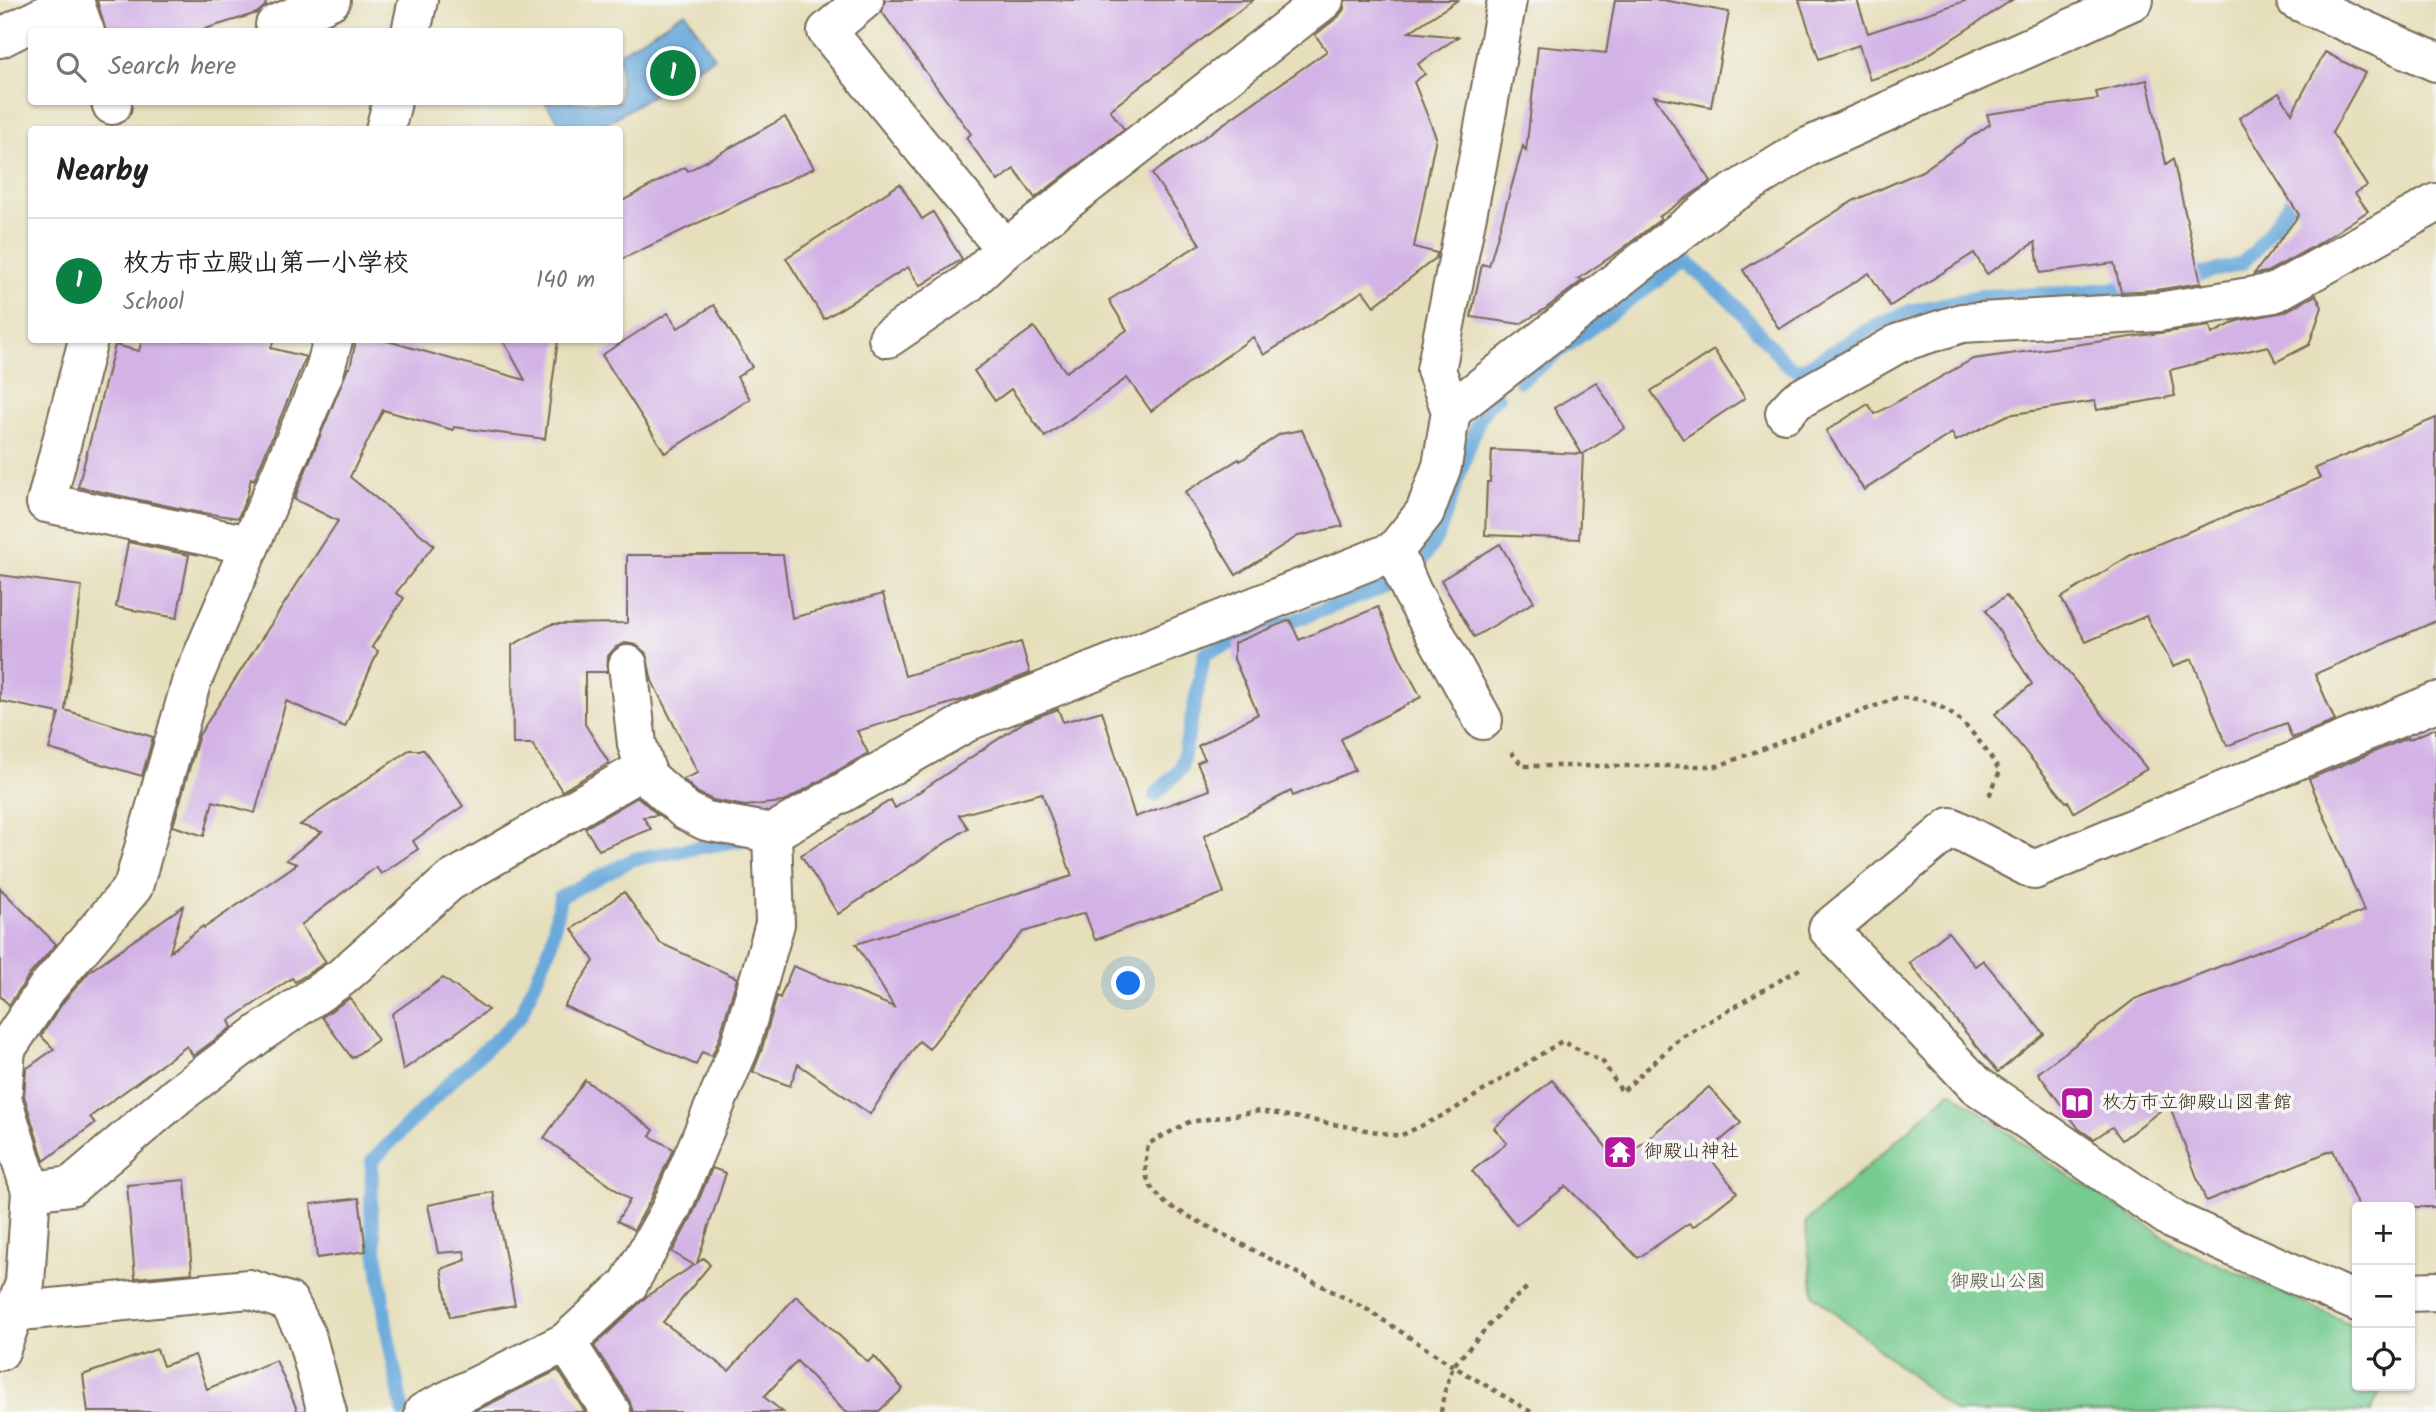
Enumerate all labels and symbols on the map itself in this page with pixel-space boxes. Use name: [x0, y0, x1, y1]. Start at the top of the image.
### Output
pin: 1: [650, 47, 696, 99]
your location: [1111, 966, 1145, 1000]
library icon: 枚方市立御殿山図書館: [2058, 1084, 2096, 1122]
place label: 枚方市立御殿山図書館: [2102, 1088, 2292, 1118]
temple icon: 御殿山神社: [1601, 1133, 1639, 1171]
place label: 御殿山神社: [1644, 1137, 1739, 1167]
park label: 御殿山公園: [1950, 1267, 2046, 1297]

